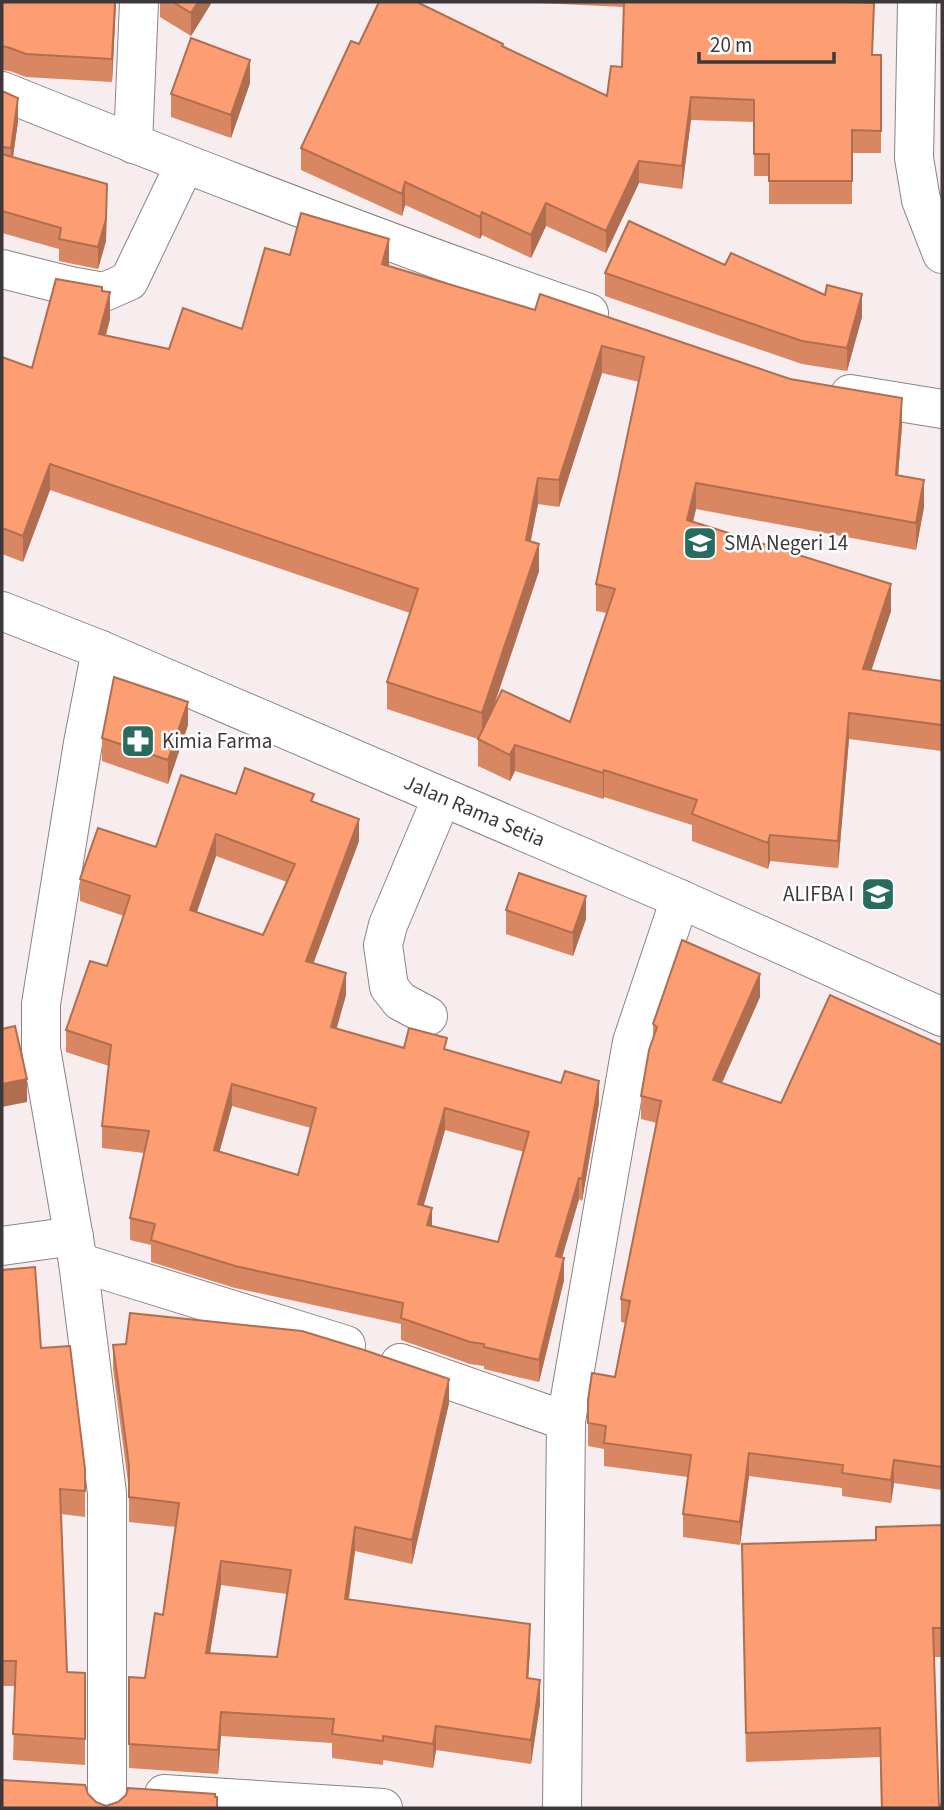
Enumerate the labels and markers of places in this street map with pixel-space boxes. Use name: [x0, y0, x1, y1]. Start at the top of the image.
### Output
school or university icon: SMA Negeri 14: [681, 524, 719, 562]
place label: SMA Negeri 14: [724, 528, 848, 558]
pharmacy icon: Kimia Farma: [119, 722, 157, 760]
place label: Kimia Farma: [162, 726, 272, 756]
school or university icon: ALIFBA I: [859, 875, 897, 913]
place label: ALIFBA I: [783, 879, 854, 909]

